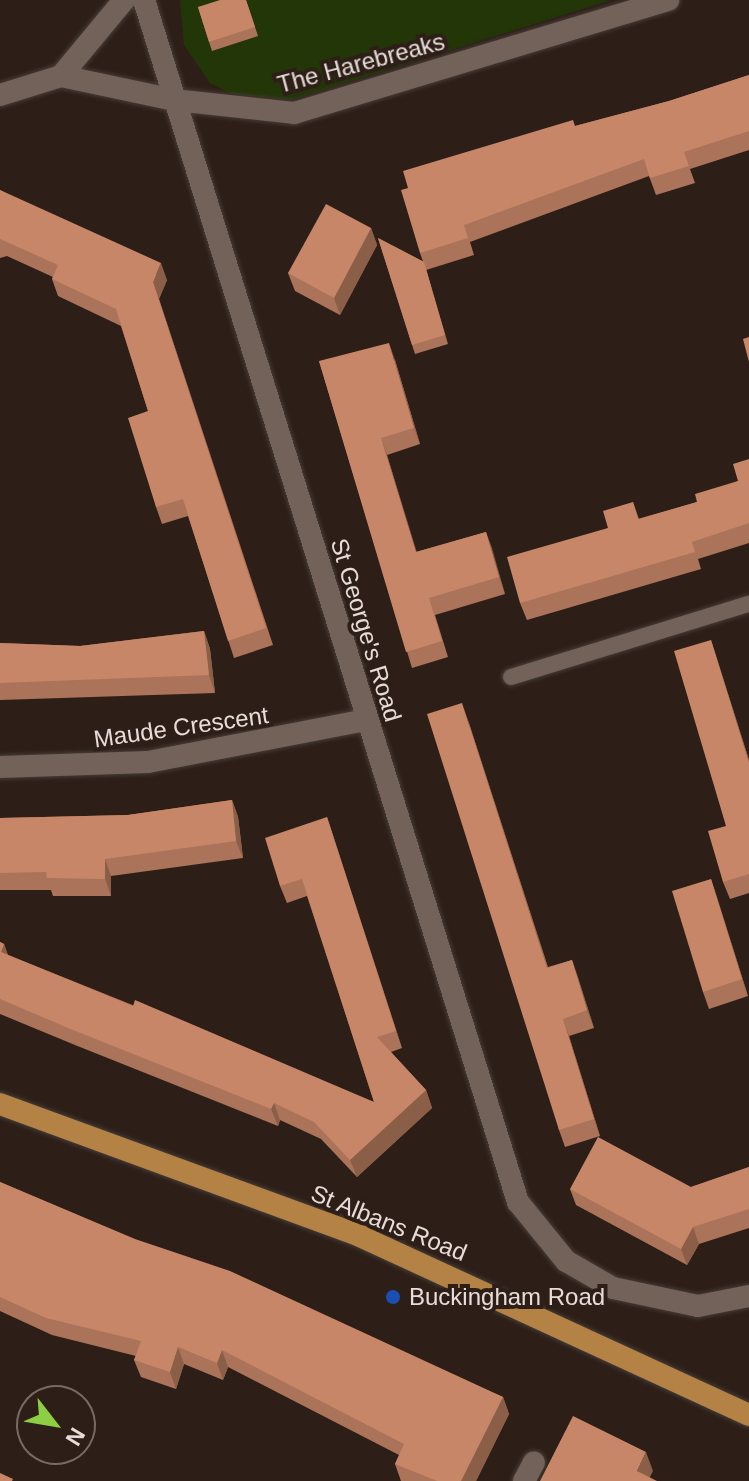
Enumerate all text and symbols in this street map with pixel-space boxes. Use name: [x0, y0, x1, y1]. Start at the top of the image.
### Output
street label: The Harebreaks: [274, 27, 448, 99]
street label: St George's Road: [324, 535, 408, 725]
street label: Maude Crescent: [92, 700, 270, 754]
street label: St Albans Road: [306, 1178, 472, 1268]
place label: Buckingham Road: [409, 1283, 605, 1311]
marker: Buckingham Road: [384, 1288, 402, 1306]
north arrow: [16, 1385, 96, 1465]
text: N: [60, 1423, 90, 1450]

